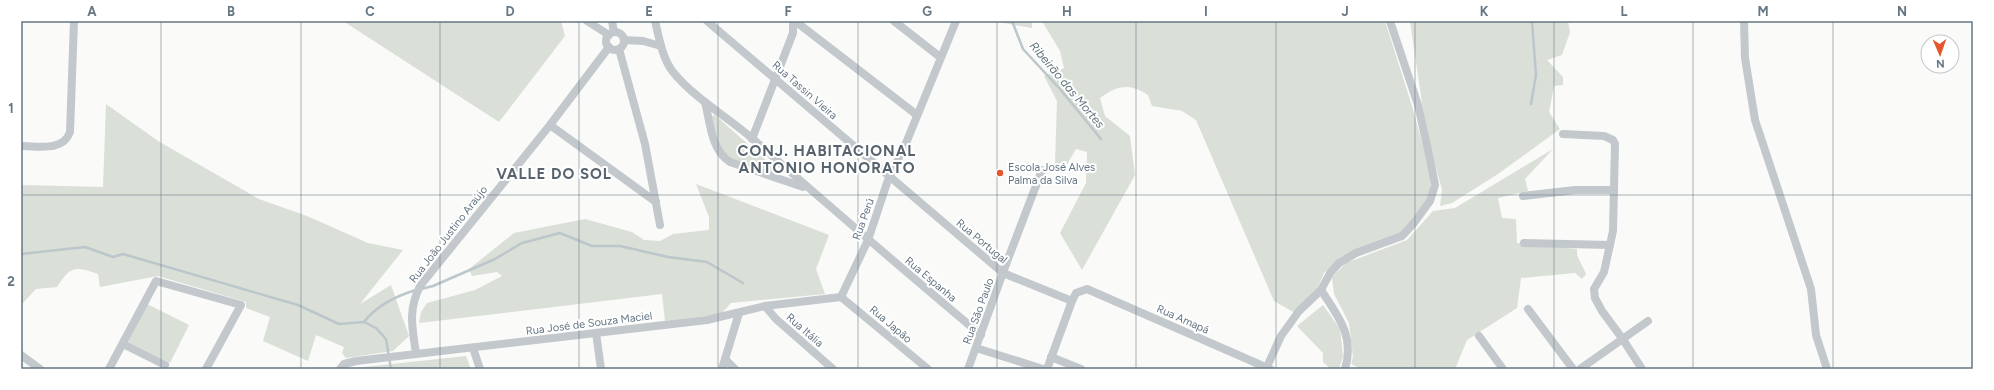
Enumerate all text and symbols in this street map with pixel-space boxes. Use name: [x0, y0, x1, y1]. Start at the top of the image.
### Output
text: A: [87, 4, 97, 19]
text: B: [227, 4, 235, 19]
text: C: [365, 4, 375, 19]
text: D: [505, 4, 515, 19]
text: E: [645, 4, 653, 19]
text: F: [784, 4, 792, 19]
text: G: [922, 4, 932, 19]
text: H: [1062, 4, 1072, 19]
text: I: [1204, 4, 1208, 19]
text: J: [1341, 4, 1349, 19]
text: K: [1480, 4, 1489, 19]
text: L: [1621, 4, 1628, 19]
text: M: [1757, 4, 1769, 19]
text: N: [1897, 4, 1907, 19]
north arrow: [1920, 34, 1960, 74]
water label: Ribeirão das Mortes: [1027, 39, 1107, 131]
text: N: [1936, 57, 1945, 70]
street label: Rua Tassin Vieira: [769, 59, 840, 122]
text: 1: [8, 101, 14, 116]
district label: CONJ. HABITACIONAL ANTONIO HONORATO: [738, 142, 916, 177]
place label: Escola José Alves Palma da Silva: [1008, 161, 1095, 187]
district label: VALLE DO SOL: [496, 165, 612, 183]
marker: Escola José Alves Palma da Silva: [995, 168, 1005, 178]
street label: Rua João Justino Araújo: [407, 183, 490, 285]
street label: Rua Perú: [850, 197, 877, 242]
street label: Rua Portugal: [954, 216, 1010, 266]
street label: Rua Espanha: [902, 254, 959, 305]
text: 2: [7, 274, 15, 289]
street label: Rua São Paulo: [960, 276, 996, 346]
street label: Rua Amapá: [1155, 302, 1211, 337]
street label: Rua Japão: [867, 303, 914, 346]
street label: Rua José de Souza Maciel: [525, 309, 653, 338]
street label: Rua Itália: [784, 311, 826, 350]

